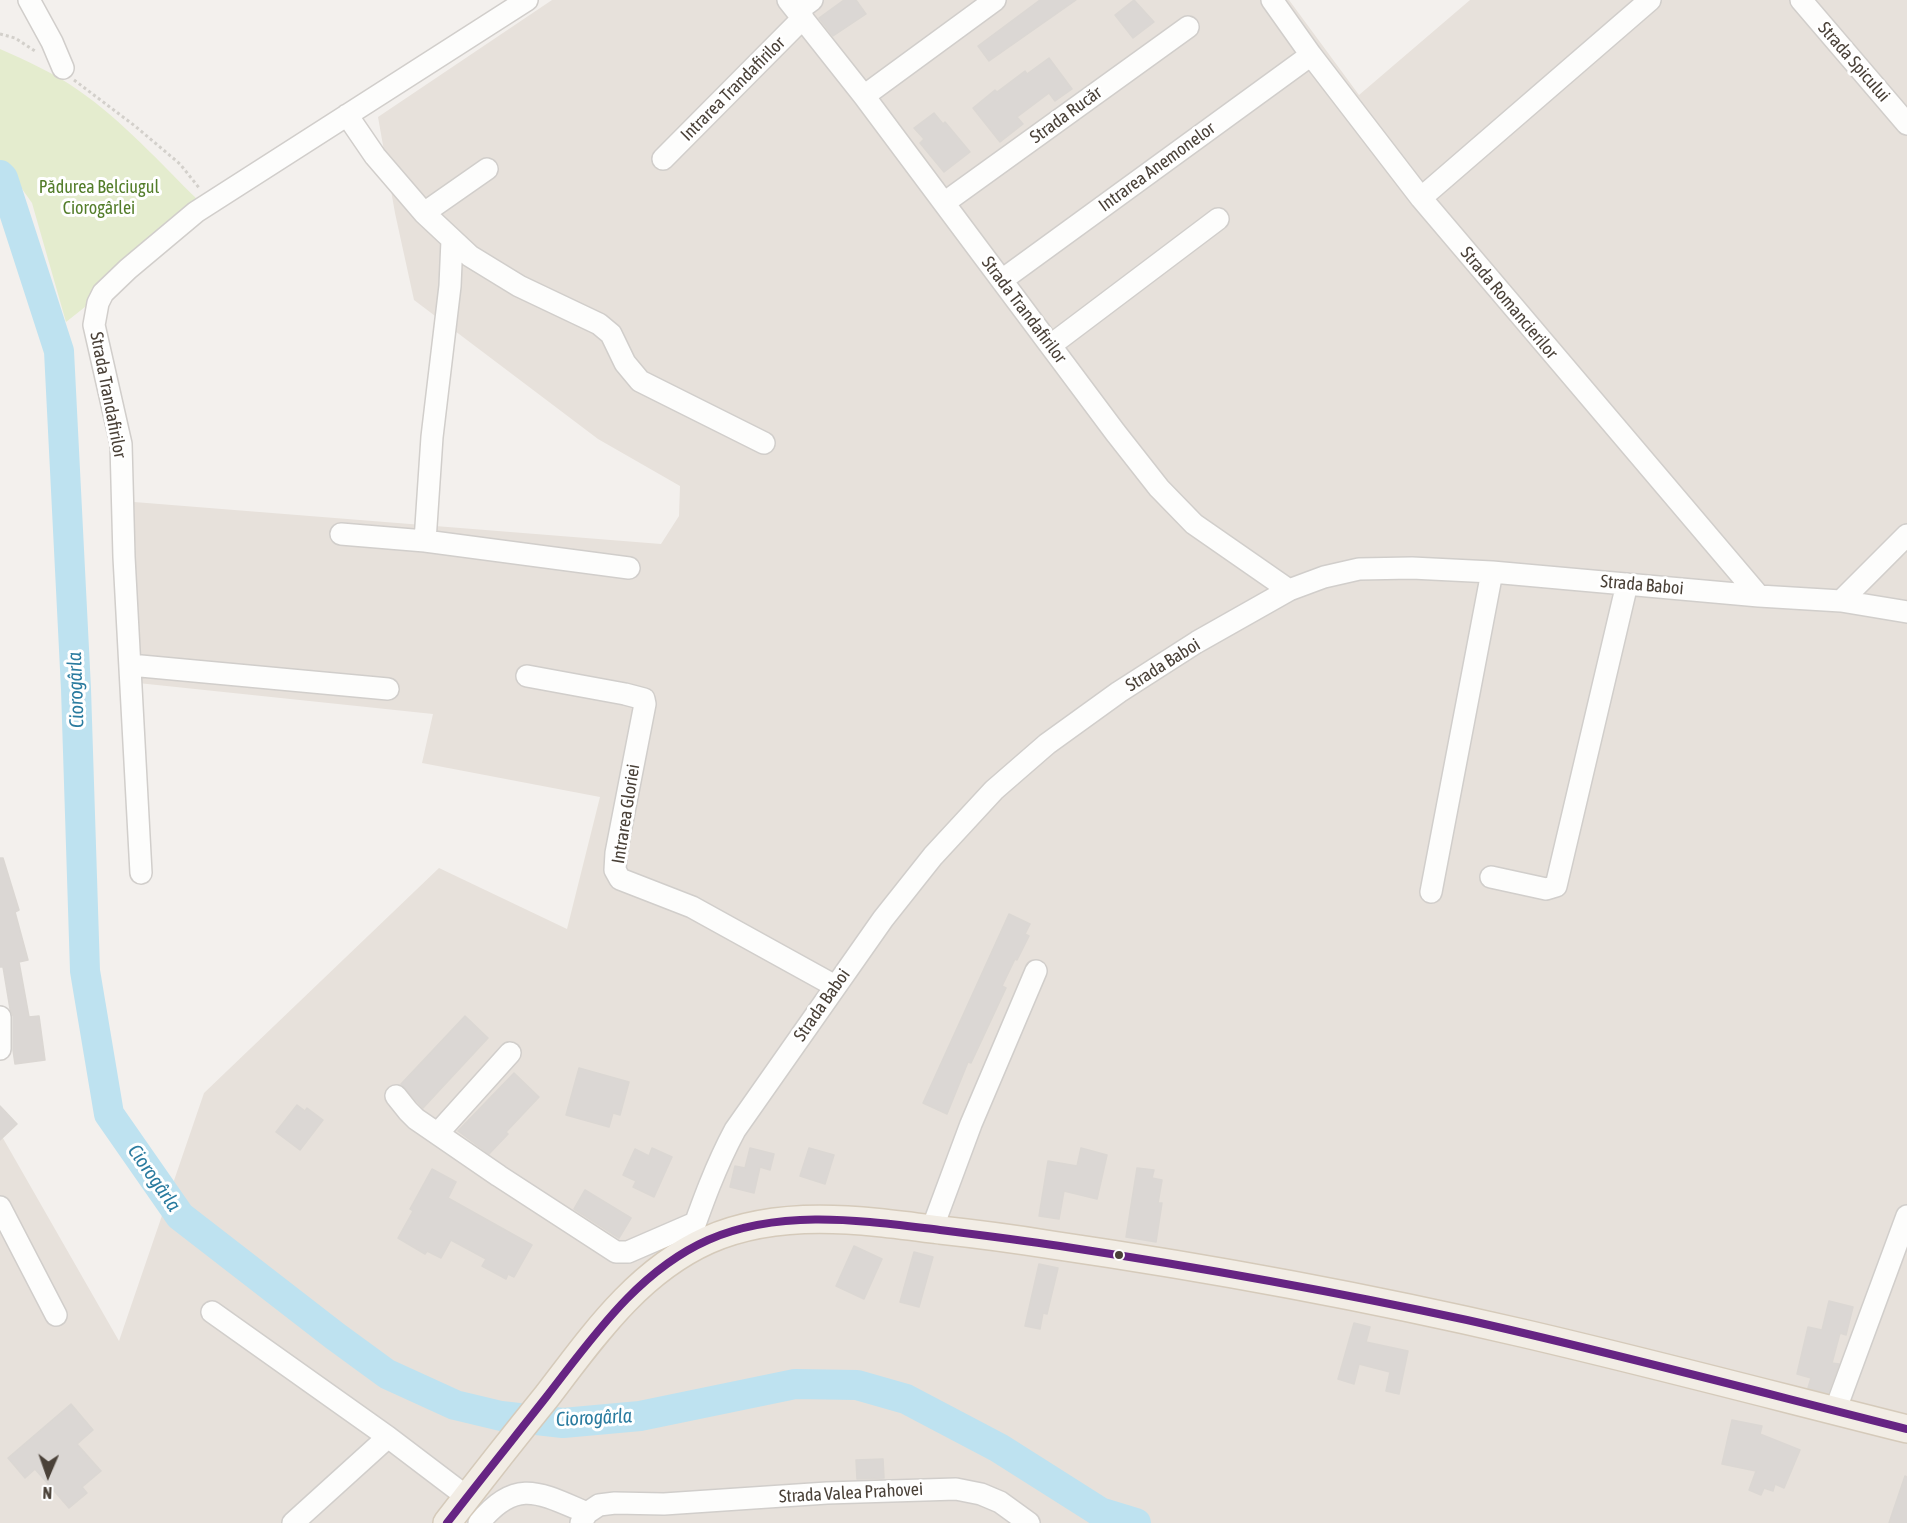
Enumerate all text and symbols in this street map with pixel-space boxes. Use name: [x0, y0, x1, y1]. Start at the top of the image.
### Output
street label: Strada Spicului: [1813, 18, 1895, 106]
street label: Intrarea Trandafirilor: [676, 32, 790, 146]
street label: Strada Rucăr: [1026, 82, 1106, 148]
street label: Intrarea Anemonelor: [1095, 118, 1219, 216]
park label: Pădurea Belciugul Ciorogârlei: [39, 176, 159, 219]
street label: Strada Romancierilor: [1456, 243, 1562, 363]
street label: Strada Trandafirilor: [977, 252, 1071, 368]
street label: Strada Trandafirilor: [85, 330, 131, 460]
street label: Strada Baboi: [1599, 571, 1685, 599]
street label: Strada Baboi: [1122, 634, 1204, 696]
water label: Ciorogârla: [63, 651, 89, 729]
street label: Intrarea Gloriei: [607, 763, 645, 865]
street label: Strada Baboi: [789, 965, 855, 1045]
water label: Ciorogârla: [122, 1140, 186, 1216]
unlabelled marker: [1113, 1249, 1125, 1261]
water label: Ciorogârla: [555, 1404, 633, 1432]
north arrow: [18, 1445, 78, 1505]
street label: Strada Valea Prahovei: [778, 1478, 924, 1508]
text: N: [42, 1484, 52, 1502]

